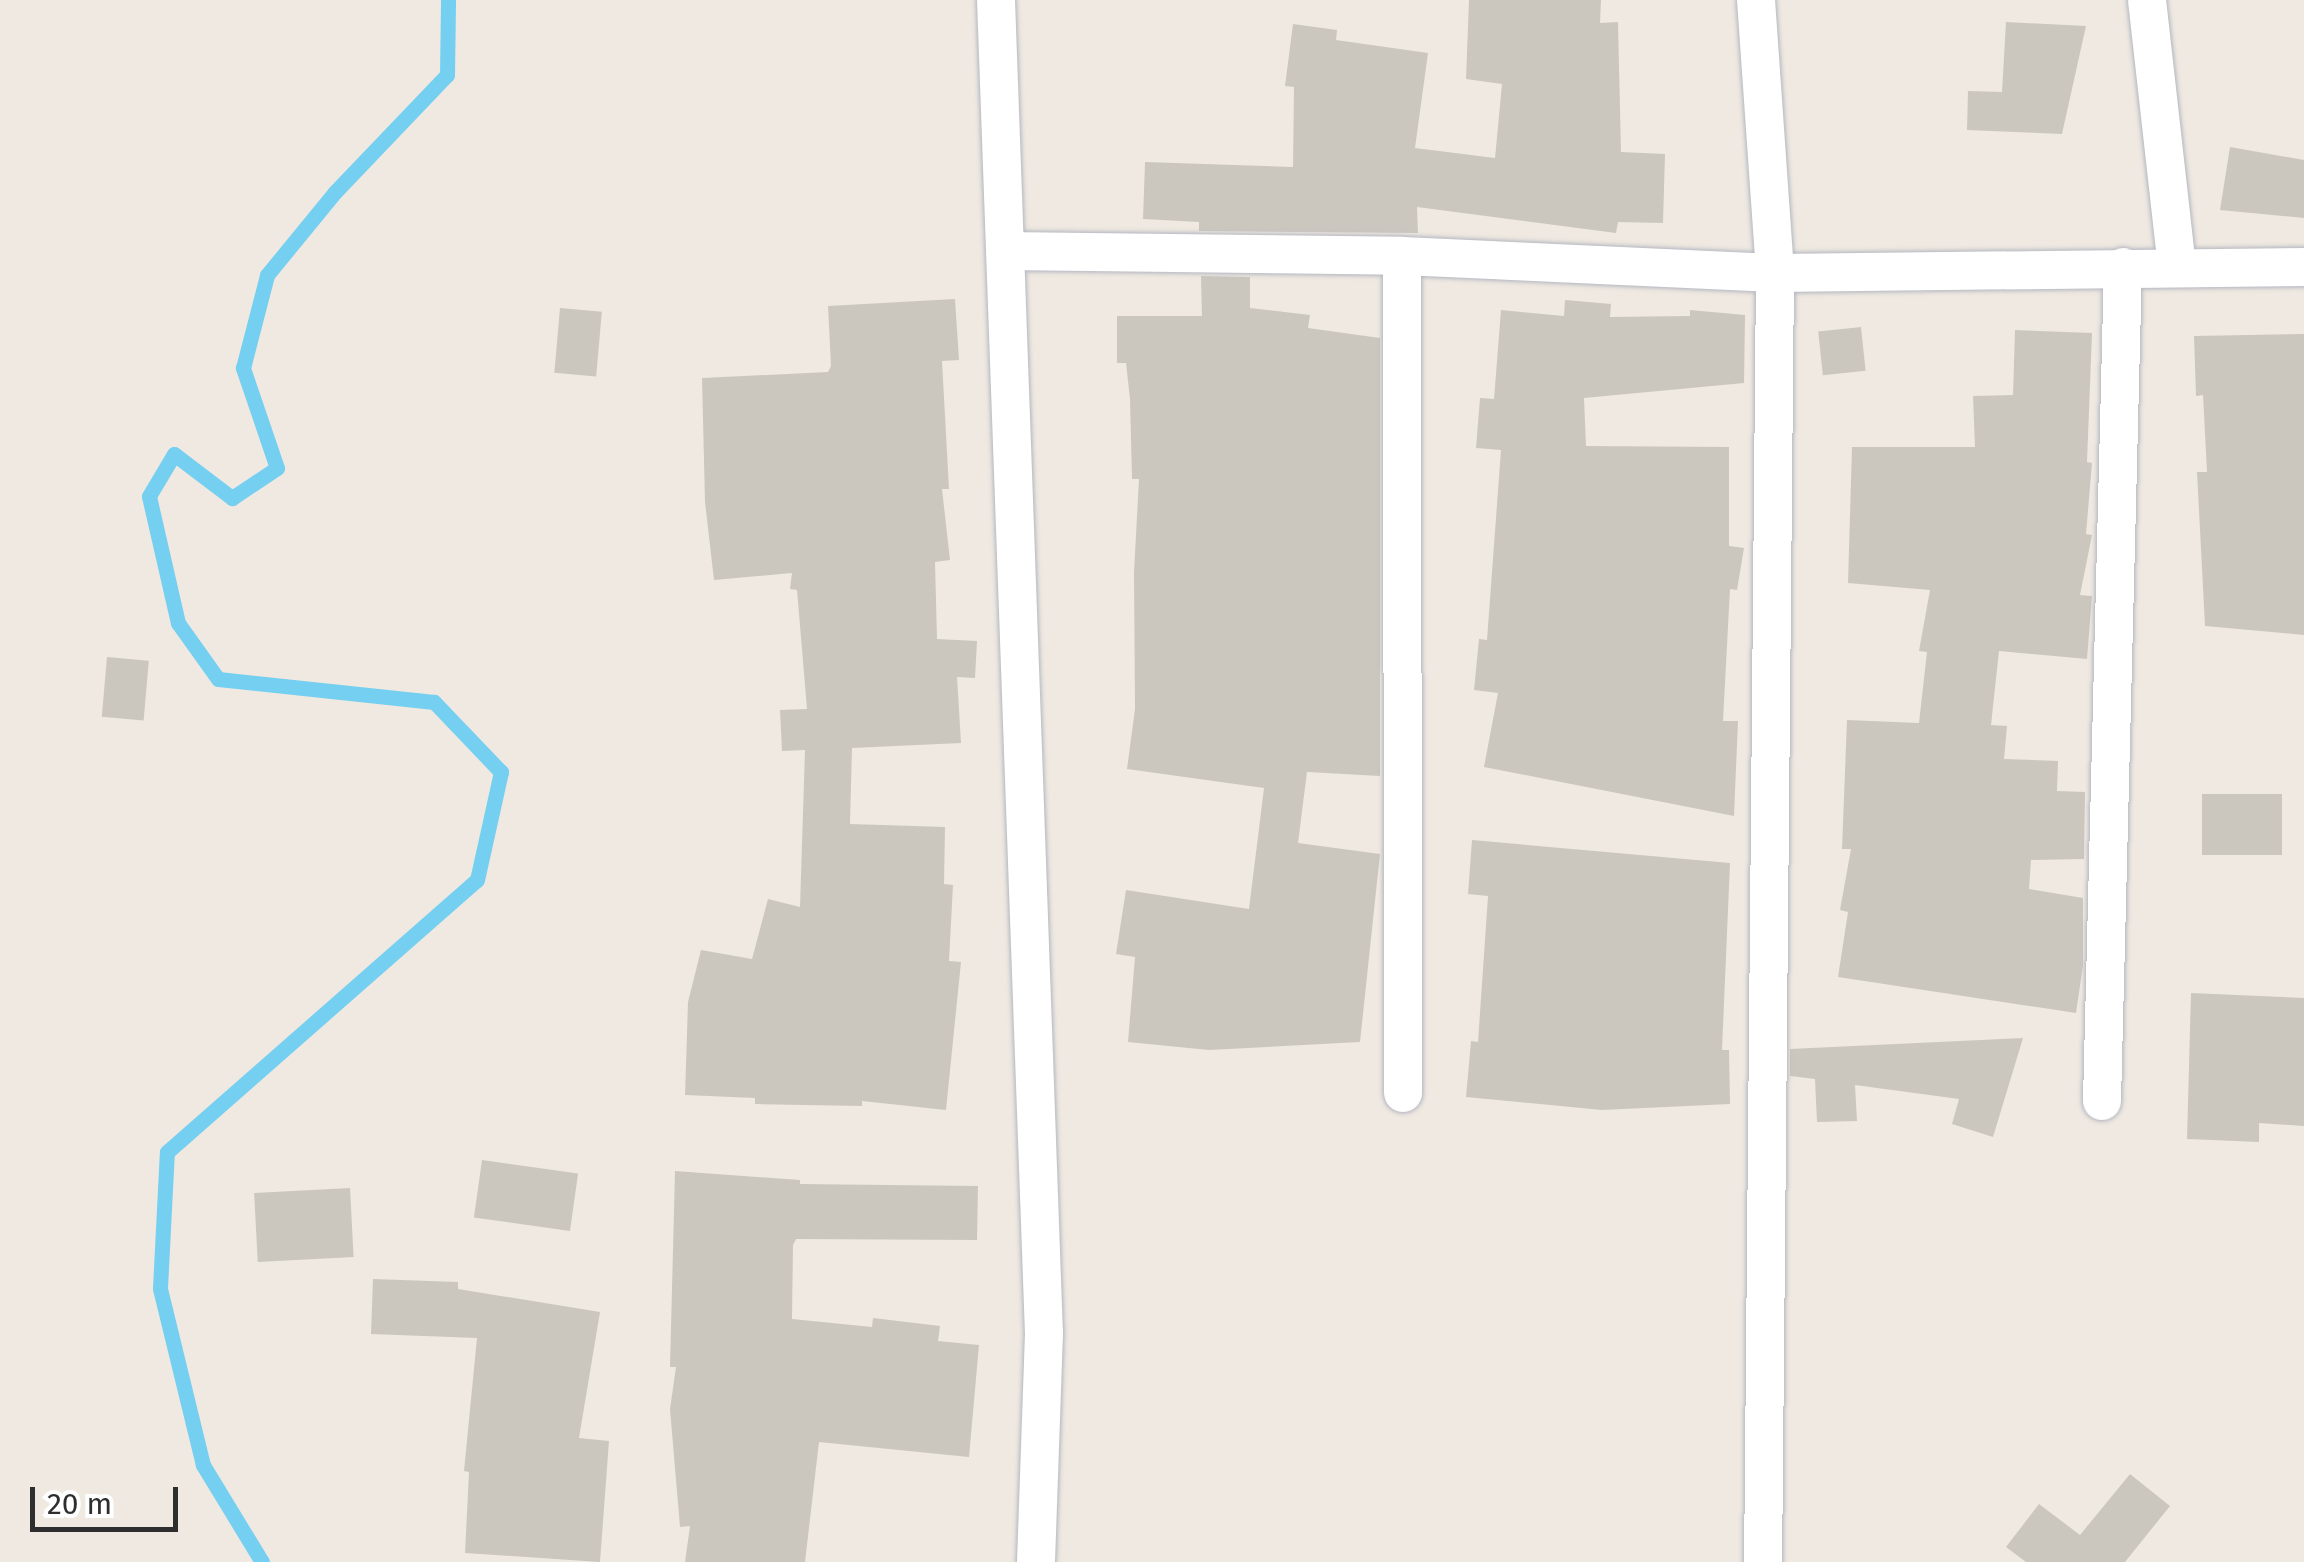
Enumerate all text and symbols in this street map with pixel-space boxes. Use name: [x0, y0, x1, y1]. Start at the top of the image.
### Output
scale bar: [35, 1467, 182, 1529]
text: 20 m: [47, 1486, 112, 1522]

